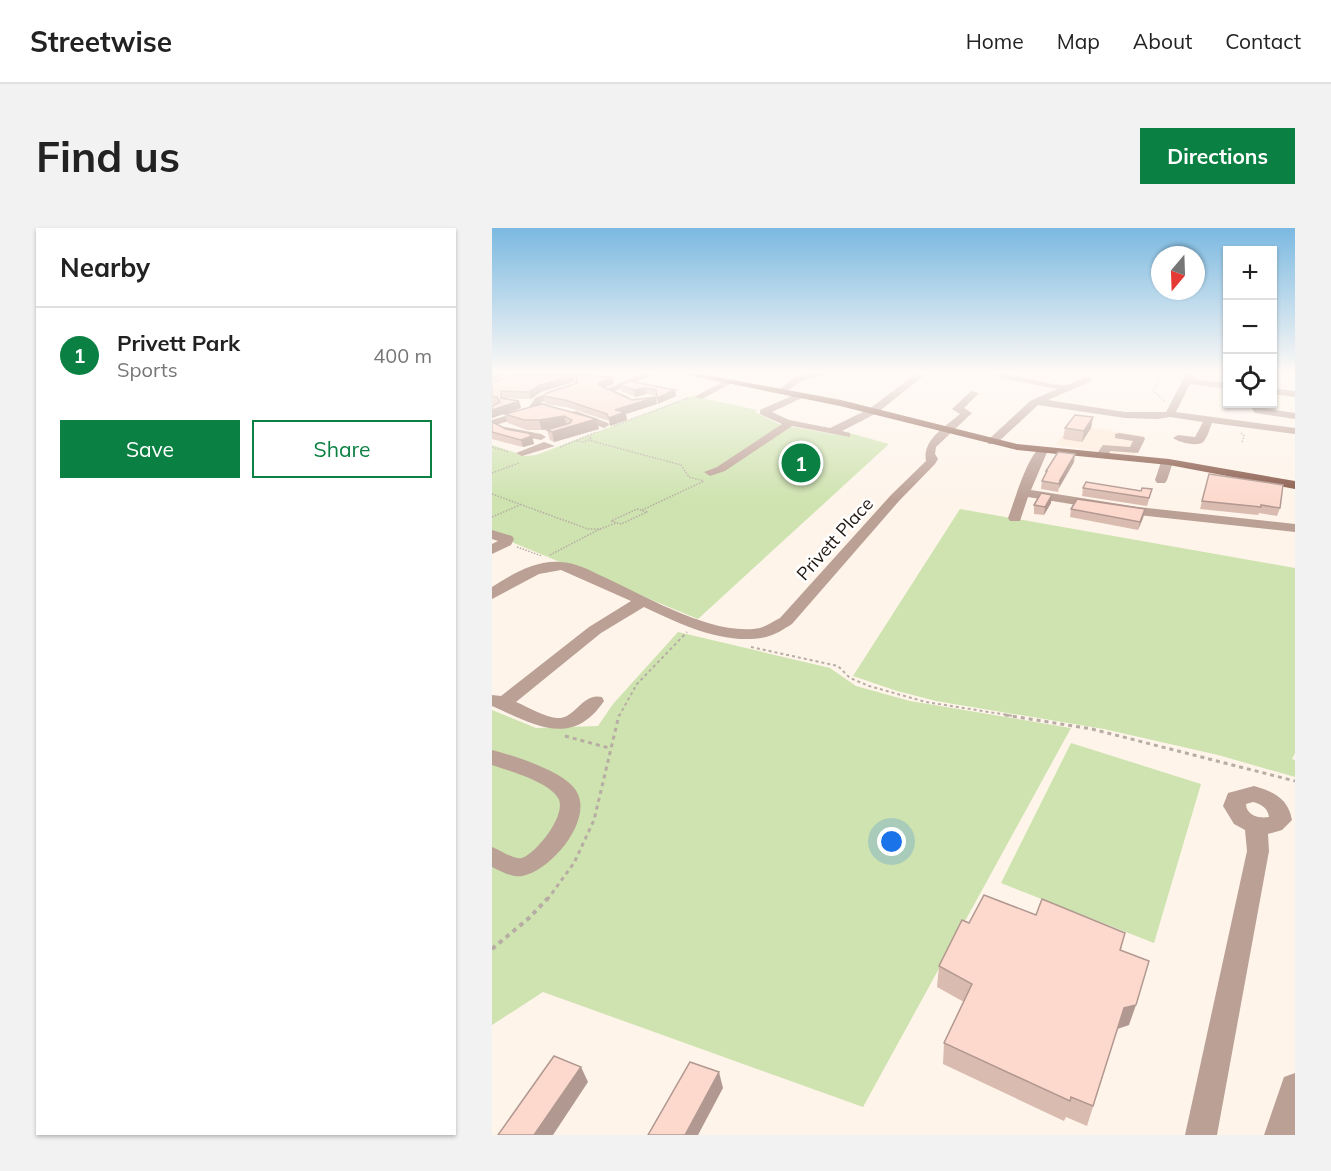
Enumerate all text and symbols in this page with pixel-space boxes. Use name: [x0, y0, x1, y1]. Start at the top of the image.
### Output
text: Streetwise: [30, 24, 172, 59]
text: Home: [966, 28, 1024, 54]
text: Map: [1057, 28, 1100, 54]
text: About: [1133, 28, 1192, 54]
text: Contact: [1225, 28, 1301, 54]
button: Directions: [1140, 128, 1295, 184]
text: Find us: [36, 130, 180, 183]
north arrow: [1151, 246, 1205, 300]
map controls: [1223, 246, 1277, 408]
button: +: [1223, 246, 1277, 300]
text: Nearby: [60, 251, 150, 284]
button: −: [1223, 300, 1277, 354]
text: Privett Park: [117, 329, 240, 357]
text: 1: [74, 343, 86, 368]
text: 400 m: [373, 343, 432, 368]
button: locate: [1223, 354, 1277, 408]
text: Sports: [117, 357, 178, 382]
button: Save: [60, 420, 240, 478]
button: Share: [252, 420, 432, 478]
pin: 1: [782, 440, 820, 486]
street label: Privett Place: [791, 492, 878, 585]
your location: [877, 827, 906, 856]

